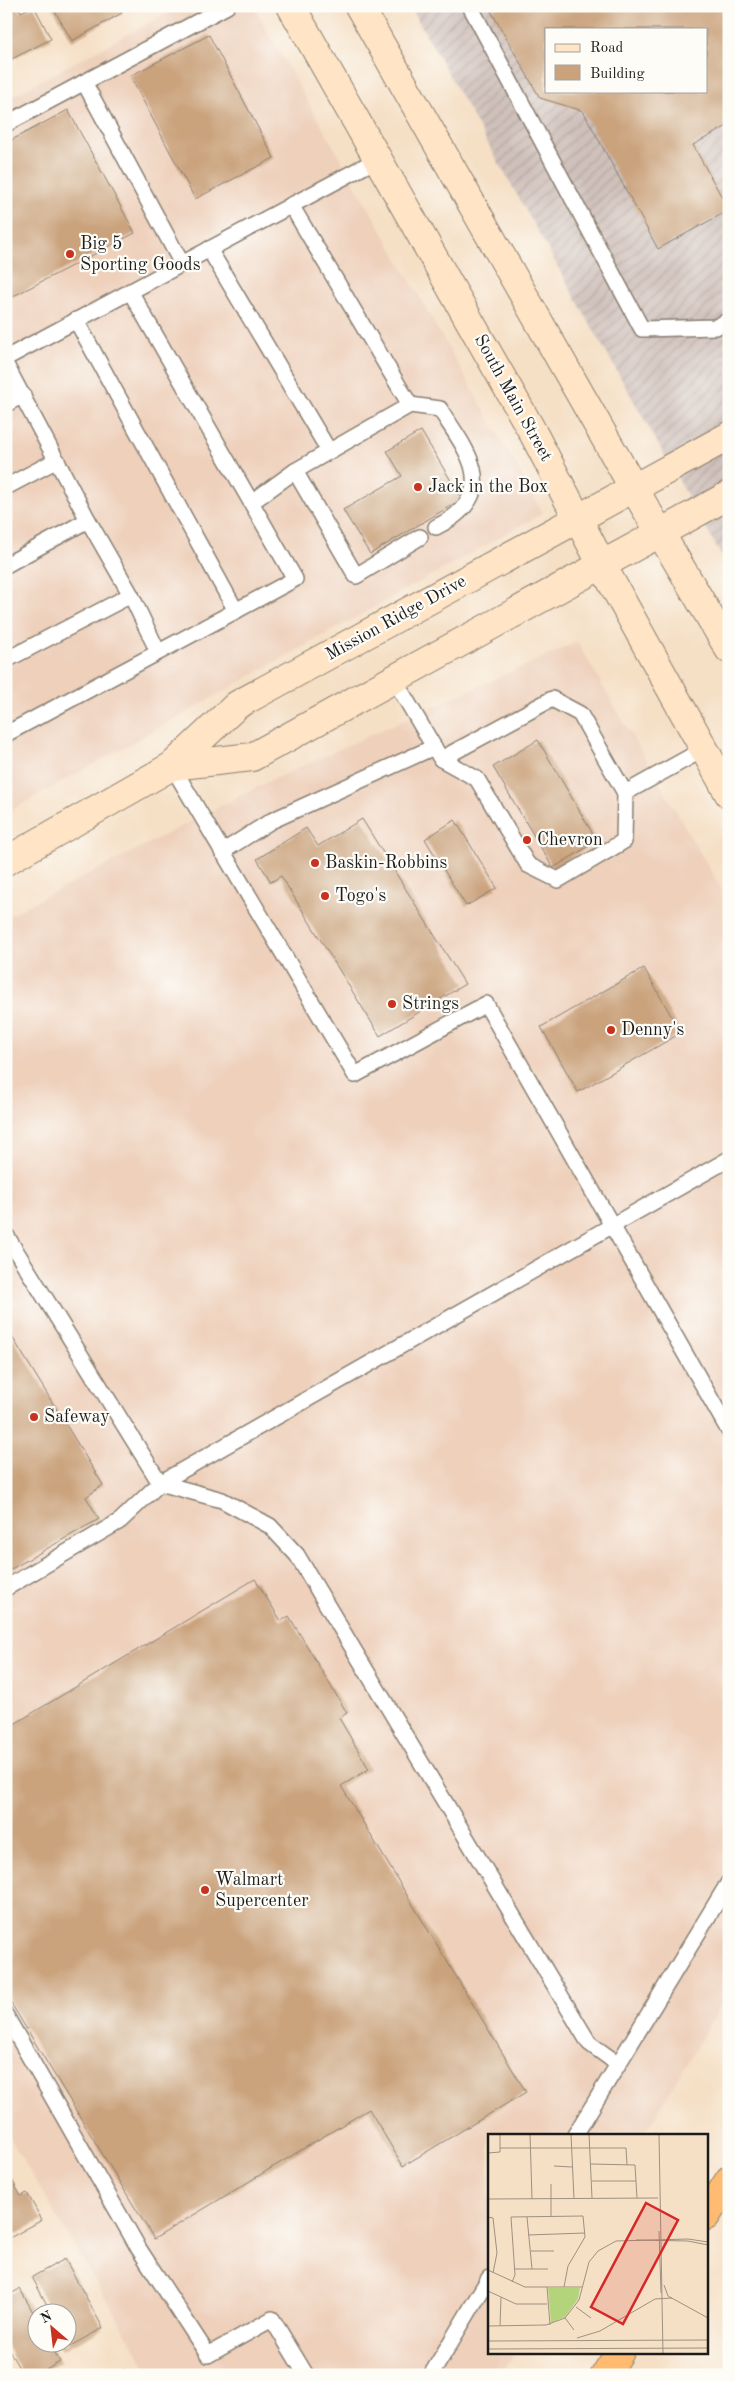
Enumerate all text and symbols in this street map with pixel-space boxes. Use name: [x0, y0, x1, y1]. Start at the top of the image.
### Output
legend: [545, 28, 708, 92]
text: Road: [590, 41, 624, 56]
text: Building: [590, 67, 645, 82]
place label: Big 5 Sporting Goods: [80, 235, 201, 274]
marker: Big 5 Sporting Goods: [64, 248, 76, 260]
street label: South Main Street: [471, 331, 555, 465]
place label: Jack in the Box: [428, 478, 548, 496]
marker: Jack in the Box: [412, 481, 424, 493]
street label: Mission Ridge Drive: [323, 572, 469, 664]
place label: Chevron: [537, 831, 603, 849]
marker: Chevron: [521, 834, 533, 846]
place label: Baskin-Robbins: [325, 854, 448, 872]
marker: Baskin-Robbins: [309, 857, 321, 869]
place label: Togo's: [335, 887, 387, 905]
marker: Togo's: [319, 890, 331, 902]
place label: Strings: [402, 995, 459, 1013]
marker: Strings: [386, 998, 398, 1010]
place label: Denny's: [621, 1021, 685, 1039]
marker: Denny's: [605, 1024, 617, 1036]
place label: Safeway: [44, 1408, 110, 1426]
marker: Safeway: [28, 1411, 40, 1423]
place label: Walmart Supercenter: [215, 1871, 309, 1910]
marker: Walmart Supercenter: [199, 1884, 211, 1896]
inset map: [488, 2134, 708, 2354]
north arrow: [28, 2304, 78, 2354]
text: N: [38, 2309, 55, 2326]

